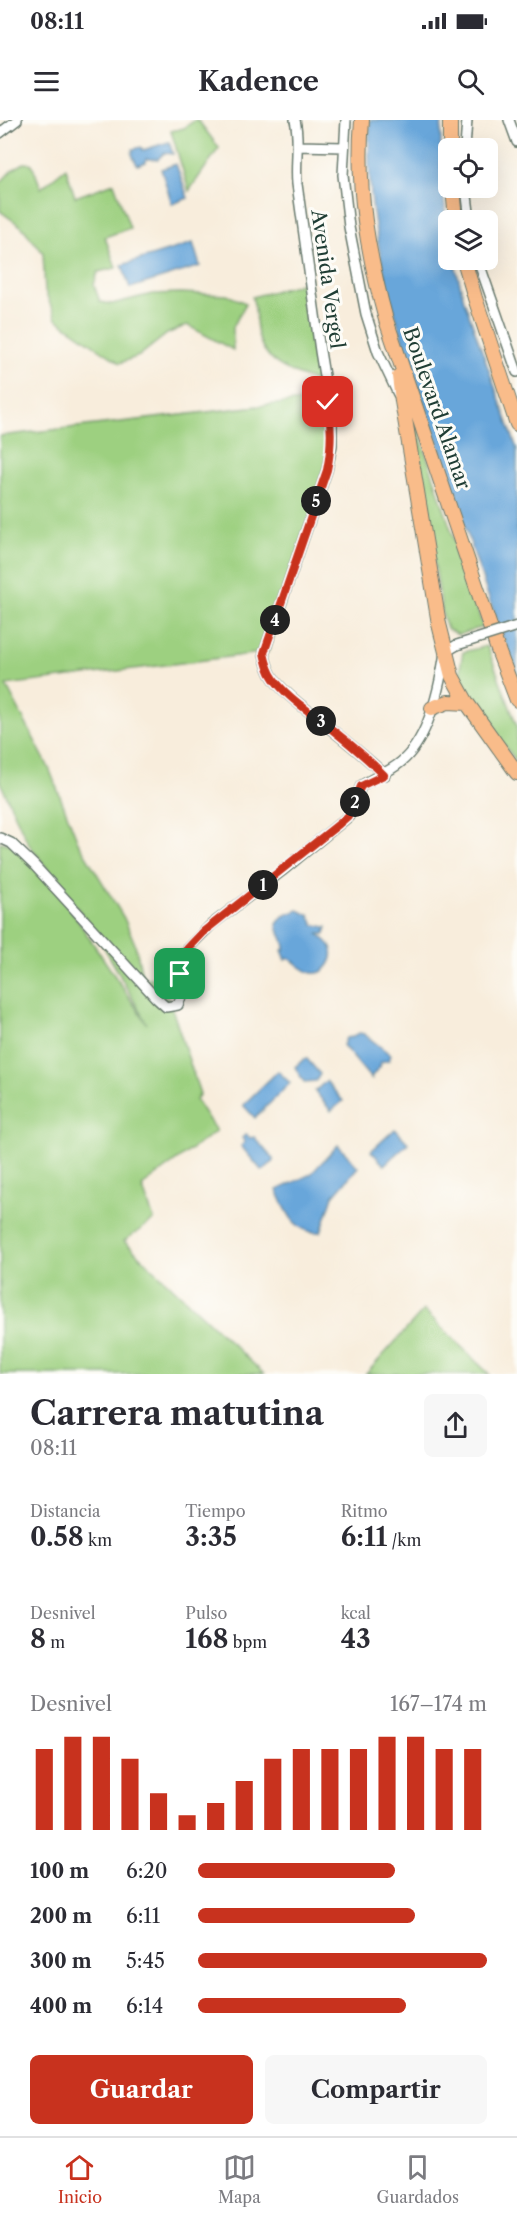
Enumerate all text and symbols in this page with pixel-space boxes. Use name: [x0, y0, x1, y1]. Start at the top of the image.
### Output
text: 08:11: [30, 8, 84, 35]
icon: menu: [30, 65, 63, 98]
text: Kadence: [198, 65, 319, 98]
icon: search: [454, 65, 487, 98]
map controls: [438, 138, 498, 270]
button: locate: [438, 138, 498, 198]
street label: Avenida Vergel: [306, 207, 350, 350]
button: layers: [438, 210, 498, 270]
street label: Boulevard Alamar: [398, 324, 476, 493]
pin: [302, 376, 353, 427]
icon: check: [311, 385, 344, 418]
pin: 5: [301, 486, 331, 516]
text: 5: [312, 491, 320, 511]
pin: 4: [260, 605, 290, 635]
text: 4: [270, 610, 280, 630]
pin: 3: [306, 706, 336, 736]
text: 3: [316, 711, 326, 731]
pin: 2: [340, 787, 370, 817]
text: 2: [350, 792, 360, 812]
pin: 1: [248, 870, 278, 900]
text: 1: [259, 875, 267, 895]
pin: [154, 948, 205, 999]
icon: arrive: [163, 957, 196, 990]
text: Carrera matutina: [30, 1393, 324, 1434]
button: share: [424, 1394, 487, 1457]
text: 08:11: [30, 1436, 77, 1460]
text: Distancia: [30, 1501, 101, 1521]
text: Tiempo: [185, 1501, 245, 1521]
text: Ritmo: [341, 1501, 388, 1521]
text: 0.58: [30, 1521, 84, 1553]
text: 3:35: [185, 1521, 237, 1553]
text: 6:11: [341, 1521, 387, 1553]
text: km: [84, 1530, 112, 1550]
text: /km: [387, 1530, 422, 1550]
text: Desnivel: [30, 1603, 96, 1623]
text: Pulso: [185, 1603, 227, 1623]
text: kcal: [341, 1603, 371, 1623]
text: 8: [30, 1623, 46, 1655]
text: 168: [185, 1623, 229, 1655]
text: 43: [341, 1623, 371, 1655]
text: m: [46, 1632, 65, 1652]
text: bpm: [229, 1632, 267, 1652]
text: Desnivel: [30, 1692, 112, 1716]
text: 167–174 m: [390, 1692, 487, 1716]
text: 100 m: [30, 1859, 89, 1883]
text: 6:20: [126, 1859, 168, 1883]
text: 200 m: [30, 1904, 92, 1928]
text: 6:11: [126, 1904, 160, 1928]
text: 300 m: [30, 1949, 92, 1973]
text: 5:45: [126, 1949, 165, 1973]
text: 400 m: [30, 1994, 92, 2018]
text: 6:14: [126, 1994, 163, 2018]
button: Guardar: [30, 2055, 253, 2124]
button: Compartir: [265, 2055, 487, 2124]
tab: Inicio: [58, 2151, 102, 2207]
tab: Mapa: [218, 2151, 261, 2207]
tab: Guardados: [377, 2151, 459, 2207]

